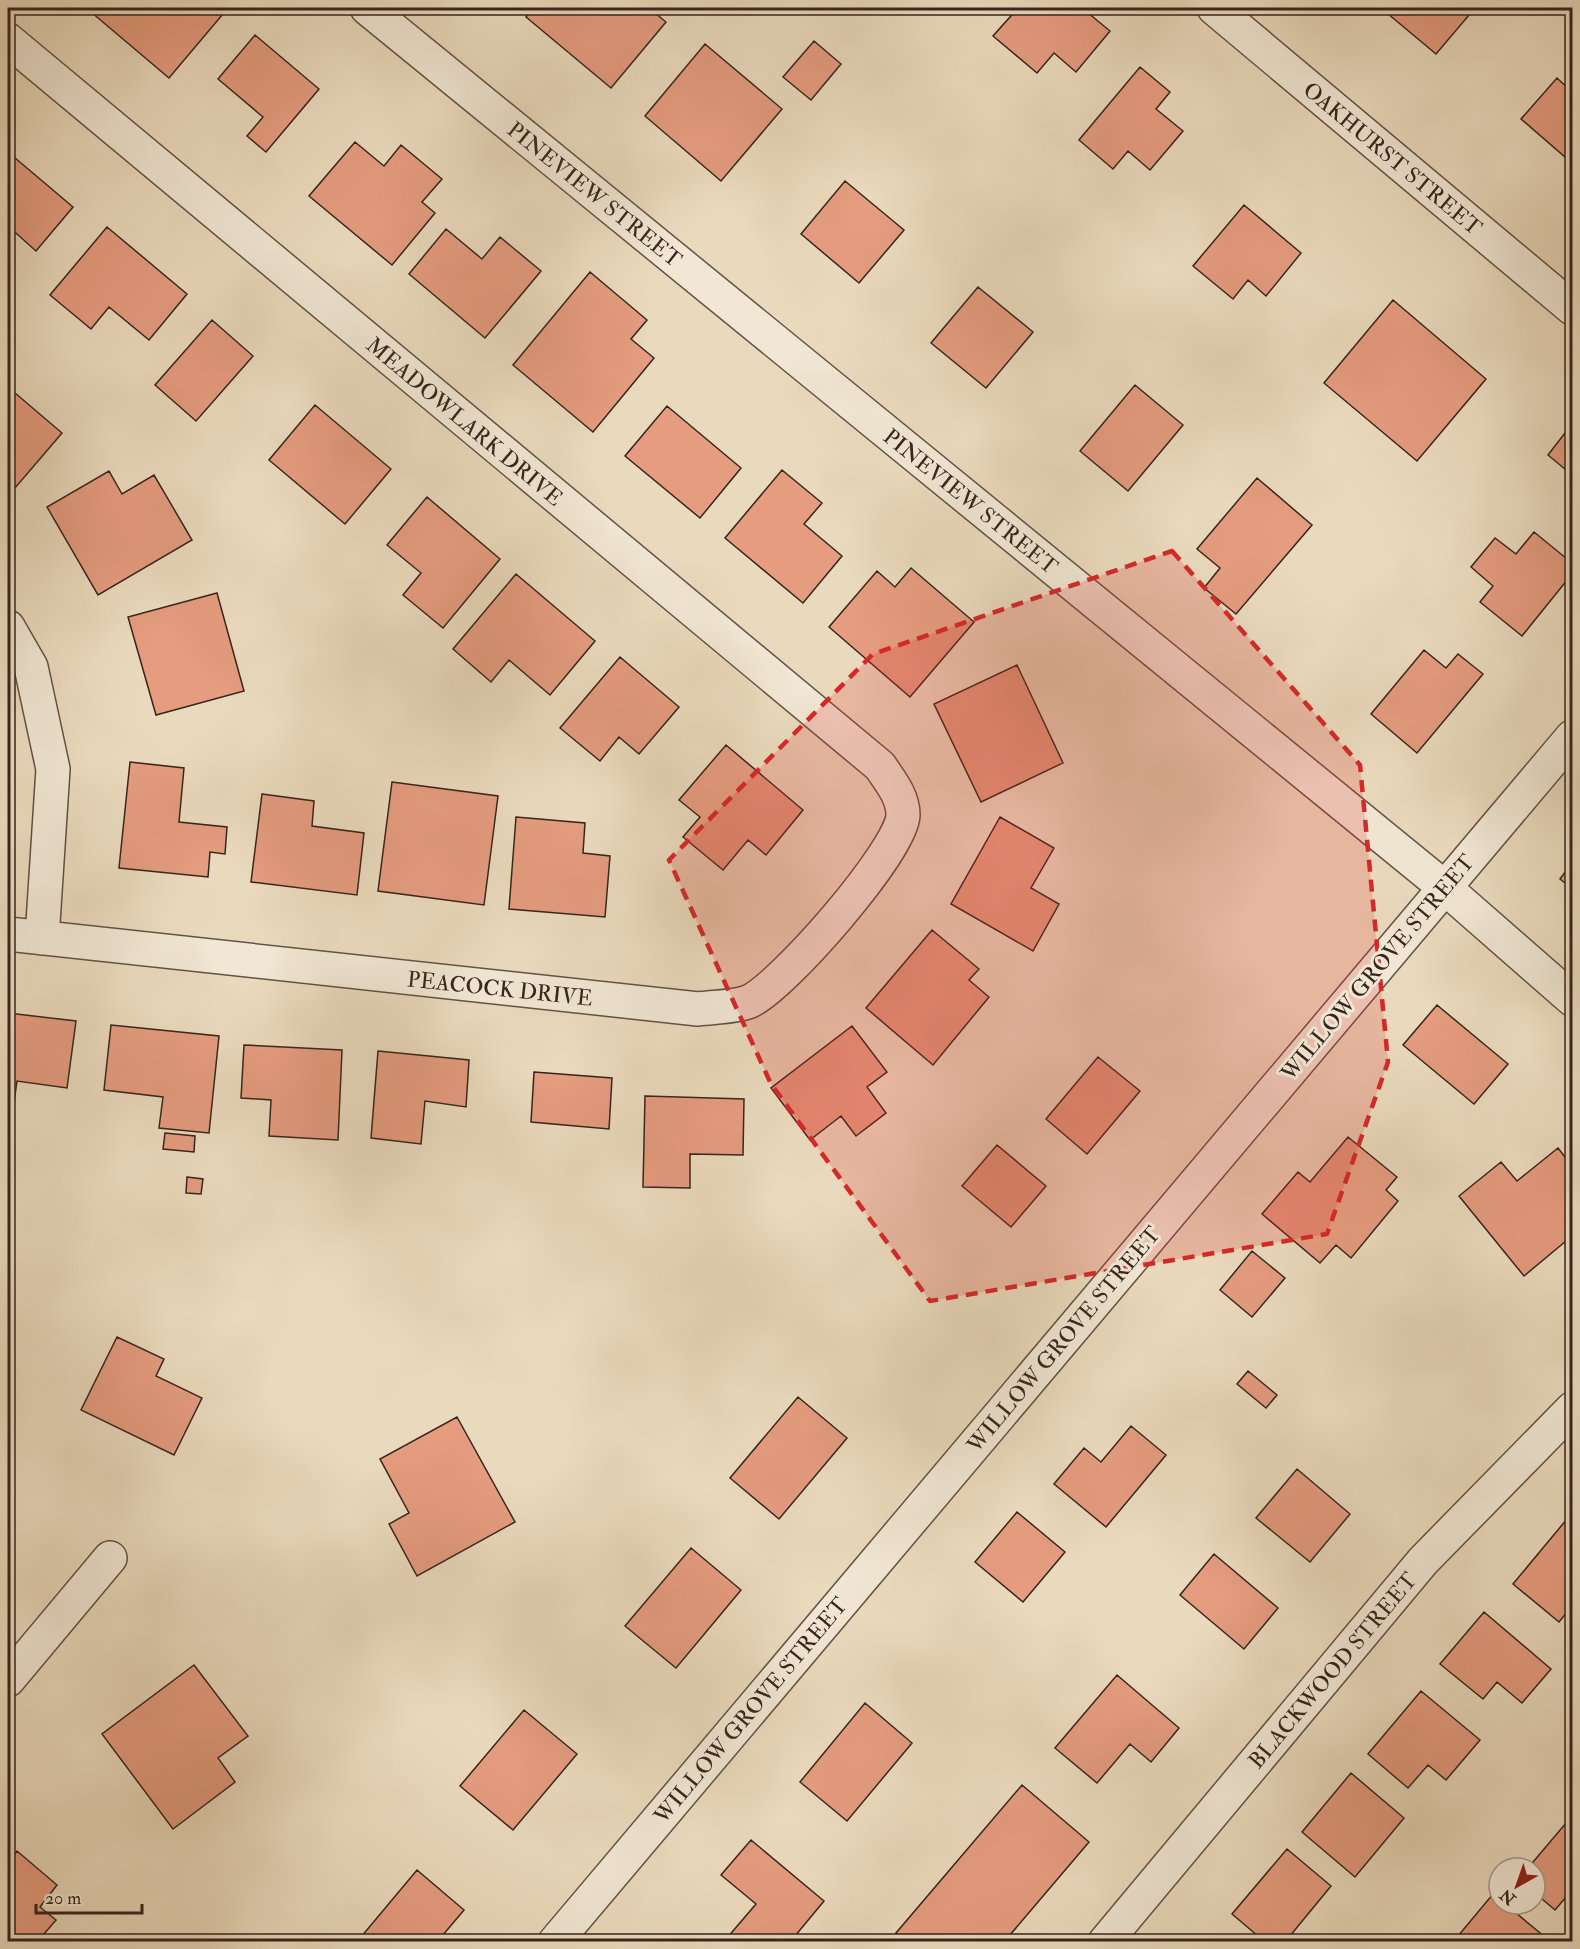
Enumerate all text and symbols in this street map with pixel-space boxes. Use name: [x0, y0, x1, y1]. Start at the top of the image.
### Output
street label: OAKHURST STREET: [1297, 76, 1488, 242]
street label: PINEVIEW STREET: [501, 116, 688, 274]
street label: MEADOWLARK DRIVE: [360, 331, 569, 512]
street label: PINEVIEW STREET: [877, 423, 1064, 581]
street label: WILLOW GROVE STREET: [1274, 848, 1481, 1087]
street label: PEACOCK DRIVE: [406, 965, 594, 1013]
street label: WILLOW GROVE STREET: [960, 1220, 1167, 1459]
street label: BLACKWOOD STREET: [1242, 1566, 1424, 1775]
street label: WILLOW GROVE STREET: [647, 1591, 854, 1830]
north arrow: [1487, 1856, 1547, 1916]
scale bar: [36, 1877, 142, 1915]
text: N: [1496, 1884, 1521, 1910]
text: 20 m: [45, 1887, 81, 1910]

